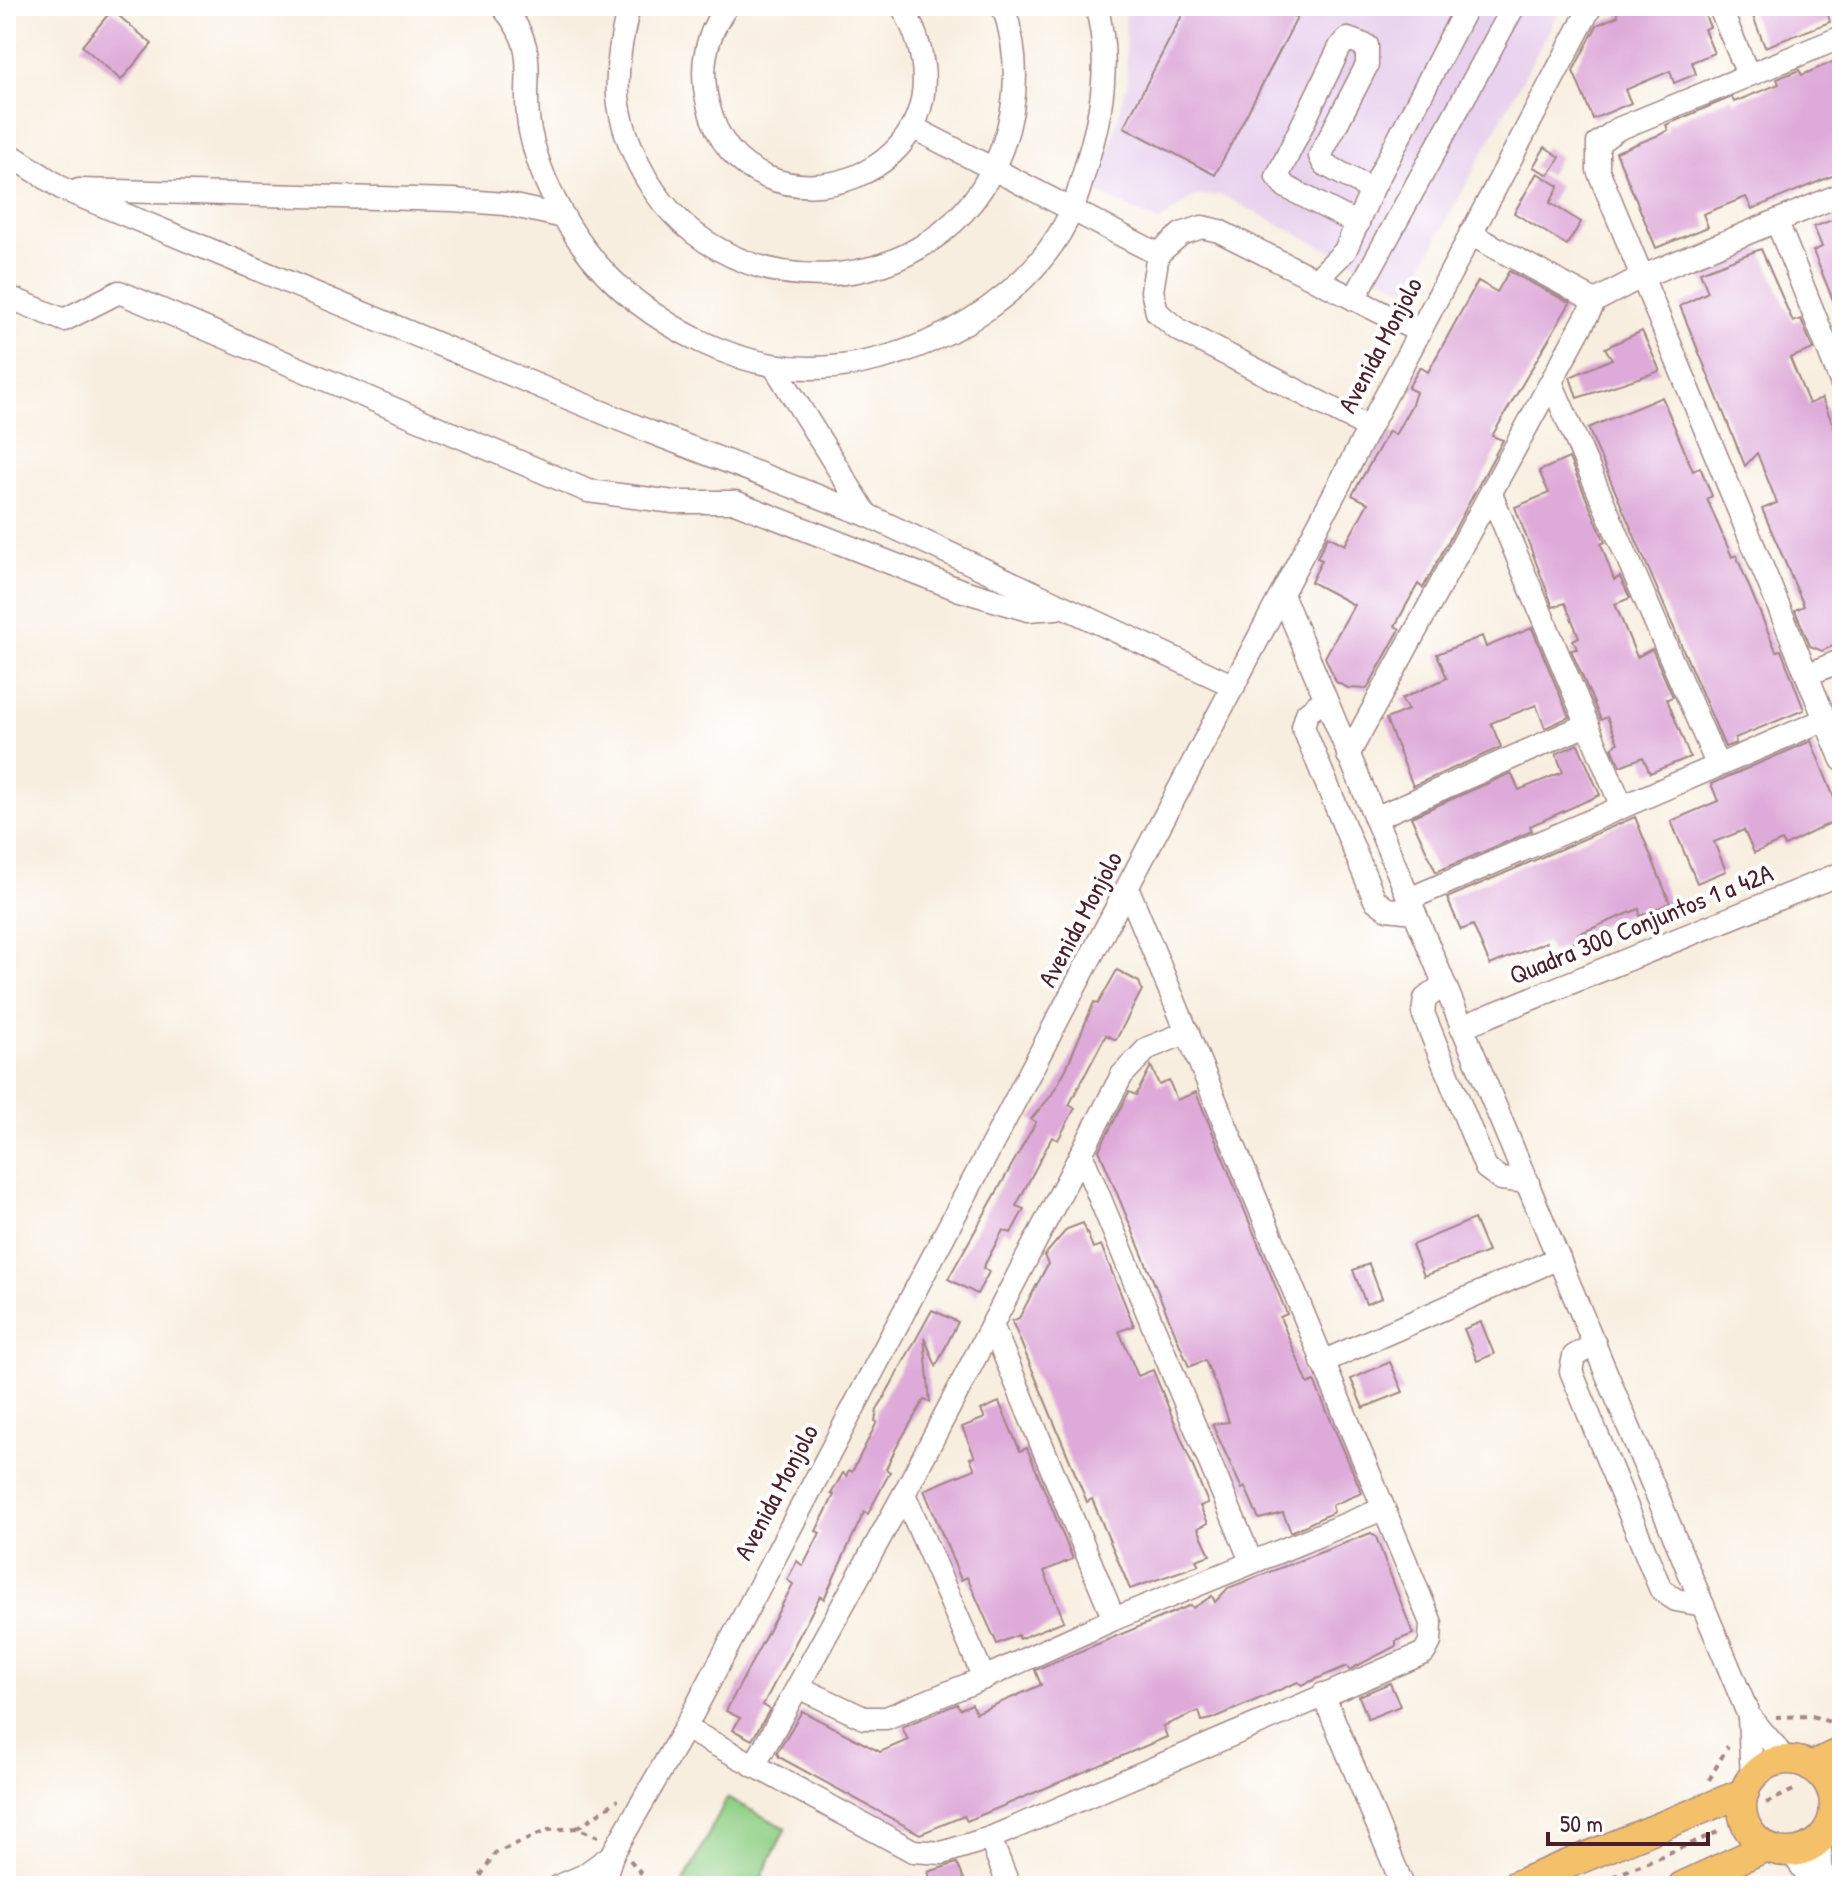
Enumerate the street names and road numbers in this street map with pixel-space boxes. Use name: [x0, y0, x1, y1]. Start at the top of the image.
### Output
street label: Avenida Monjolo: [1329, 271, 1430, 419]
street label: Avenida Monjolo: [1029, 845, 1130, 993]
street label: Quadra 300 Conjuntos 1 a 42A: [1504, 855, 1778, 992]
street label: Avenida Monjolo: [725, 1418, 826, 1566]

